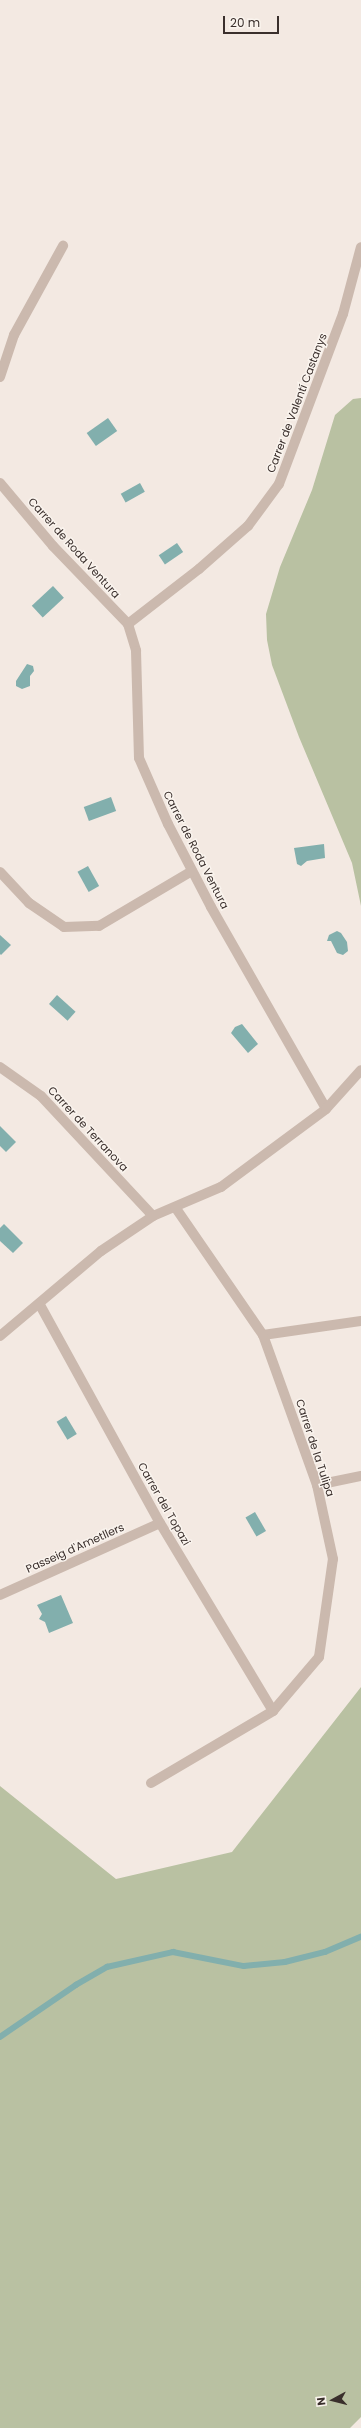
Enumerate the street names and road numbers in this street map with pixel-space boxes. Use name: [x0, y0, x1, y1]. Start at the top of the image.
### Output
street label: Carrer de Valentí Castanys: [264, 331, 330, 475]
street label: Carrer de Roda Ventura: [25, 495, 123, 601]
street label: Carrer de Roda Ventura: [160, 789, 232, 911]
street label: Carrer de Terranova: [45, 1084, 131, 1174]
street label: Carrer de la Tulipa: [293, 1398, 337, 1498]
street label: Carrer del Topazi: [135, 1460, 193, 1548]
street label: Passeig d'Ametllers: [24, 1520, 126, 1576]

